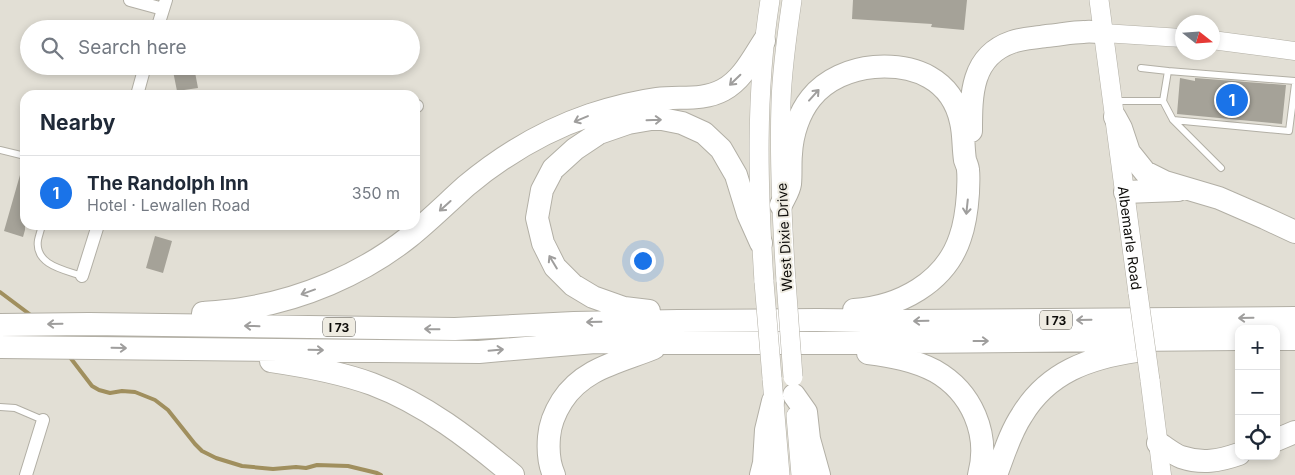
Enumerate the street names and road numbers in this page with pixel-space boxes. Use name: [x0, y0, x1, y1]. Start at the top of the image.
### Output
street label: West Dixie Drive: [773, 182, 795, 292]
street label: Albemarle Road: [1115, 185, 1146, 291]
road number: I 73: [1040, 310, 1072, 330]
road number: I 73: [323, 318, 355, 337]

